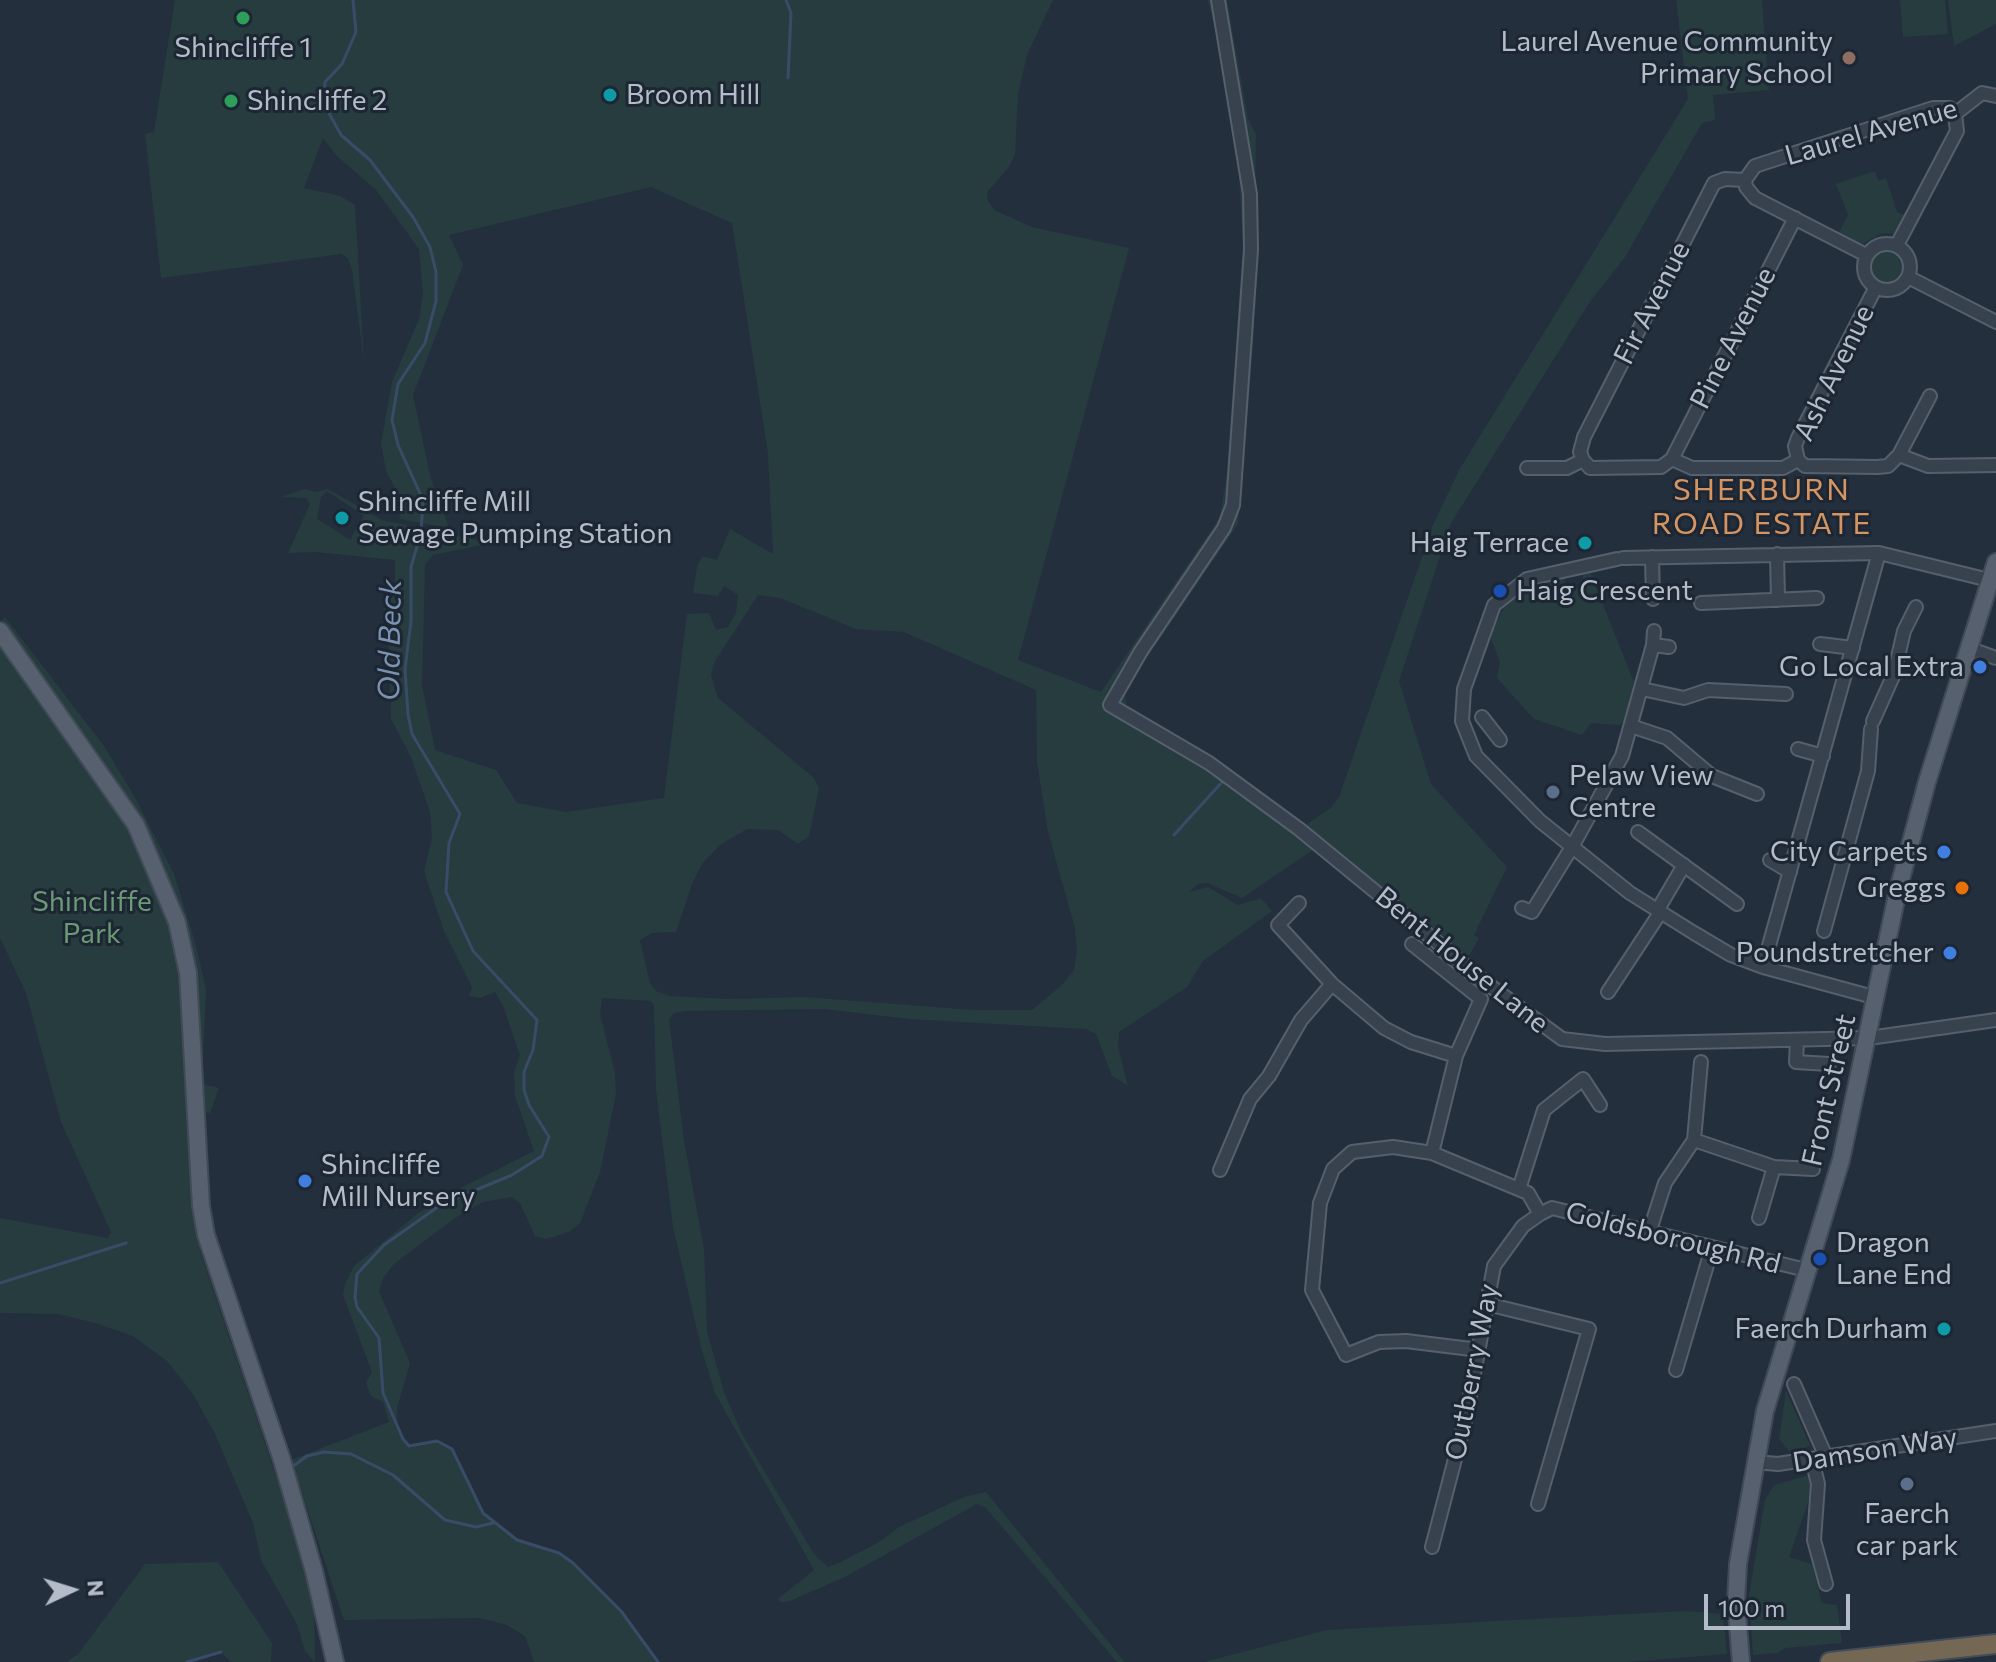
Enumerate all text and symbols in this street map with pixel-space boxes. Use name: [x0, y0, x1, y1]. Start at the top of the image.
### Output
marker: Shincliffe 1: [234, 9, 252, 27]
place label: Laurel Avenue Community Primary School: [1500, 25, 1833, 91]
place label: Shincliffe 1: [175, 31, 311, 65]
marker: Laurel Avenue Community Primary School: [1840, 49, 1858, 67]
place label: Broom Hill: [626, 78, 760, 112]
place label: Shincliffe 2: [247, 84, 387, 118]
marker: Broom Hill: [601, 86, 619, 104]
street label: Laurel Avenue: [1781, 91, 1961, 173]
marker: Shincliffe 2: [222, 92, 240, 110]
street label: Fir Avenue: [1607, 236, 1697, 370]
street label: Pine Avenue: [1683, 262, 1783, 414]
street label: Ash Avenue: [1787, 300, 1881, 446]
district label: SHERBURN ROAD ESTATE: [1652, 472, 1872, 542]
place label: Shincliffe Mill Sewage Pumping Station: [358, 485, 672, 551]
marker: Shincliffe Mill Sewage Pumping Station: [333, 509, 351, 527]
place label: Haig Terrace: [1410, 526, 1569, 560]
marker: Haig Terrace: [1576, 534, 1594, 552]
place label: Haig Crescent: [1516, 574, 1693, 608]
water label: Old Beck: [371, 579, 409, 701]
marker: Haig Crescent: [1491, 582, 1509, 600]
place label: Go Local Extra: [1779, 650, 1964, 684]
marker: Go Local Extra: [1971, 658, 1989, 676]
place label: Pelaw View Centre: [1569, 759, 1713, 825]
marker: Pelaw View Centre: [1544, 783, 1562, 801]
place label: City Carpets: [1770, 835, 1928, 869]
marker: City Carpets: [1935, 843, 1953, 861]
place label: Greggs: [1857, 871, 1946, 905]
marker: Greggs: [1953, 879, 1971, 897]
street label: Bent House Lane: [1368, 880, 1556, 1040]
park label: Shincliffe Park: [32, 885, 152, 951]
place label: Poundstretcher: [1736, 936, 1934, 970]
marker: Poundstretcher: [1941, 944, 1959, 962]
street label: Front Street: [1795, 1011, 1863, 1169]
place label: Shincliffe Mill Nursery: [321, 1148, 475, 1214]
marker: Shincliffe Mill Nursery: [296, 1172, 314, 1190]
street label: Goldsborough Rd: [1562, 1195, 1784, 1281]
place label: Dragon Lane End: [1836, 1226, 1952, 1292]
marker: Dragon Lane End: [1811, 1250, 1829, 1268]
street label: Outberry Way: [1438, 1281, 1506, 1463]
place label: Faerch Durham: [1735, 1312, 1928, 1346]
marker: Faerch Durham: [1935, 1320, 1953, 1338]
street label: Damson Way: [1790, 1420, 1960, 1480]
marker: Faerch car park: [1898, 1475, 1916, 1493]
place label: Faerch car park: [1856, 1497, 1958, 1563]
north arrow: [32, 1550, 112, 1630]
scale bar: [1708, 1578, 1854, 1628]
text: N: [82, 1579, 110, 1597]
text: 100 m: [1718, 1593, 1785, 1622]

